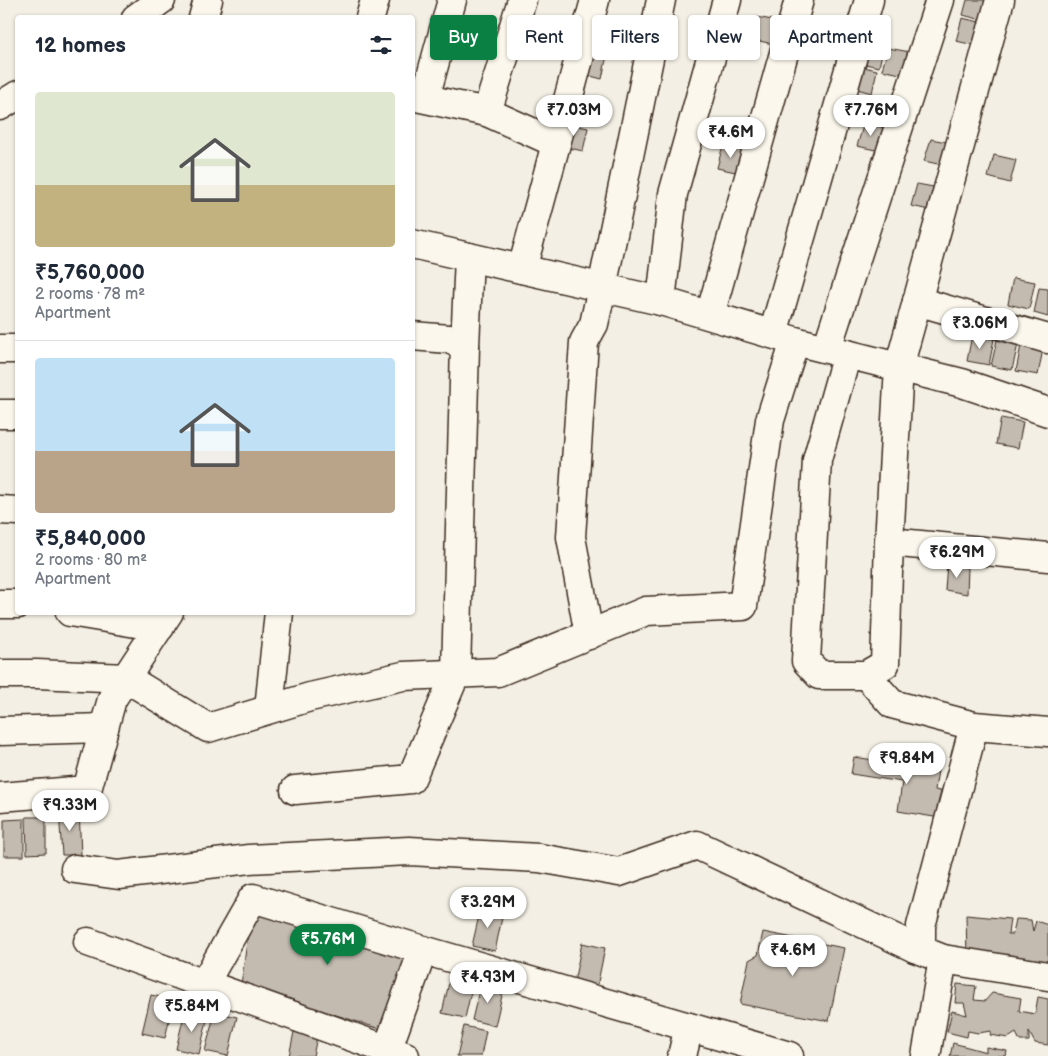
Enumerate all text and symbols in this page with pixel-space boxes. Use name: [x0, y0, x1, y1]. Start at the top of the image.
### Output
chip: Buy: [430, 15, 497, 60]
chip: Rent: [507, 15, 582, 60]
chip: Filters: [592, 15, 678, 60]
chip: New: [688, 15, 760, 60]
chip: Apartment: [770, 15, 891, 60]
icon: filters: [367, 31, 395, 59]
text: 12 homes: [35, 33, 126, 58]
pin: ₹7.03M: [533, 94, 615, 137]
pin: ₹7.76M: [830, 94, 912, 137]
text: ₹7.03M: [547, 101, 601, 120]
text: ₹7.76M: [844, 101, 898, 120]
pin: ₹4.6M: [696, 116, 766, 159]
text: ₹4.6M: [708, 123, 754, 142]
icon: home: [170, 125, 260, 215]
text: ₹5,760,000: [35, 260, 145, 285]
text: 2 rooms · 78 m²: [35, 285, 145, 304]
text: Apartment: [35, 304, 111, 323]
pin: ₹3.06M: [939, 308, 1021, 350]
text: ₹3.06M: [952, 314, 1008, 333]
icon: home: [170, 390, 260, 480]
text: ₹5,840,000: [35, 526, 146, 551]
pin: ₹6.29M: [916, 536, 998, 579]
text: ₹6.29M: [929, 543, 985, 562]
text: 2 rooms · 80 m²: [35, 551, 147, 570]
text: Apartment: [35, 570, 111, 589]
pin: ₹9.84M: [866, 742, 948, 785]
text: ₹9.84M: [880, 749, 934, 768]
pin: ₹9.33M: [29, 790, 111, 832]
text: ₹9.33M: [43, 796, 97, 815]
pin: ₹3.29M: [447, 886, 529, 929]
text: ₹3.29M: [461, 893, 515, 912]
pin: ₹5.76M: [287, 924, 369, 966]
text: ₹5.76M: [301, 930, 355, 949]
pin: ₹4.6M: [758, 934, 828, 977]
text: ₹4.6M: [770, 941, 816, 960]
pin: ₹4.93M: [447, 962, 529, 1004]
text: ₹4.93M: [461, 968, 515, 987]
pin: ₹5.84M: [151, 990, 233, 1033]
text: ₹5.84M: [165, 997, 219, 1016]

